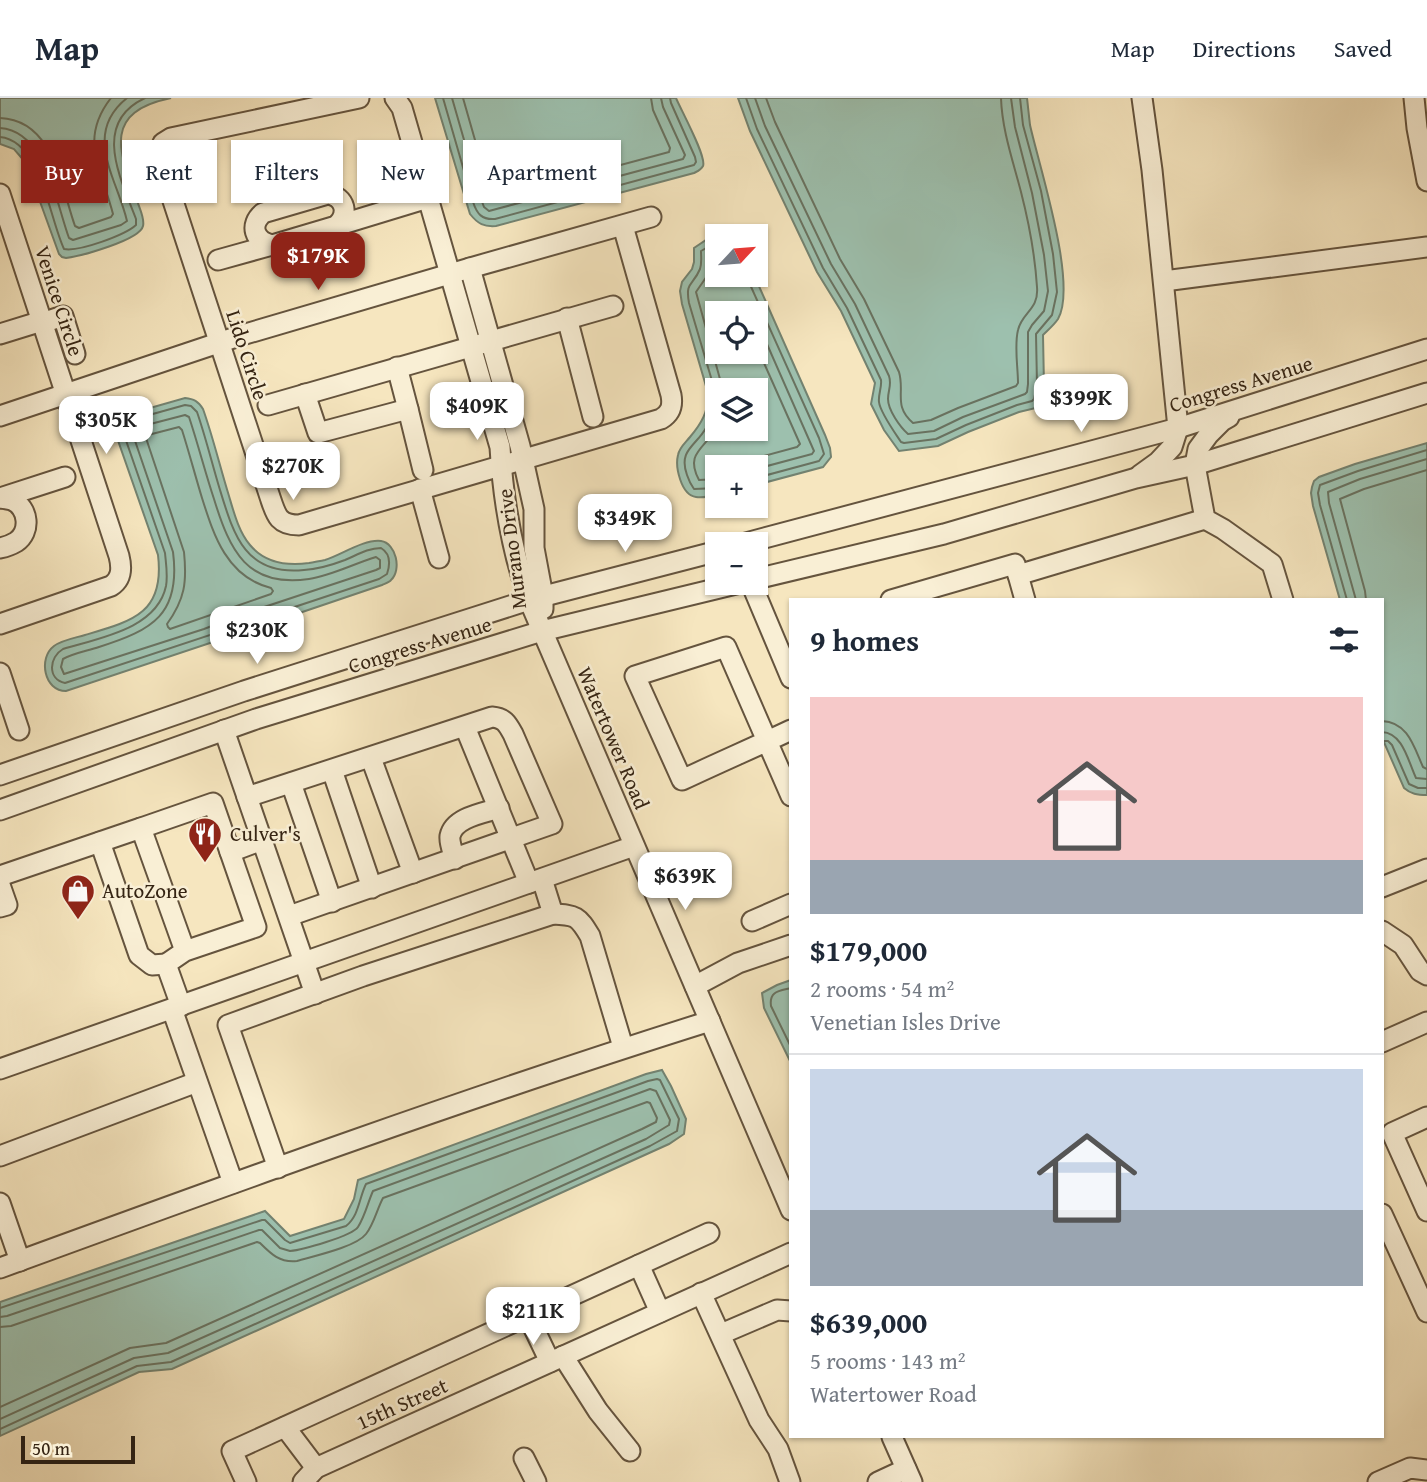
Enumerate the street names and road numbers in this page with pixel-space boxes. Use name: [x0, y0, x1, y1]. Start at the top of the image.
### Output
street label: Venice Circle: [27, 242, 92, 360]
street label: Lido Circle: [218, 306, 277, 404]
street label: Congress Avenue: [1165, 347, 1316, 420]
street label: Murano Drive: [489, 487, 534, 611]
street label: Congress Avenue: [344, 608, 495, 681]
street label: Watertower Road: [569, 662, 658, 815]
street label: 15th Street: [351, 1369, 453, 1437]

